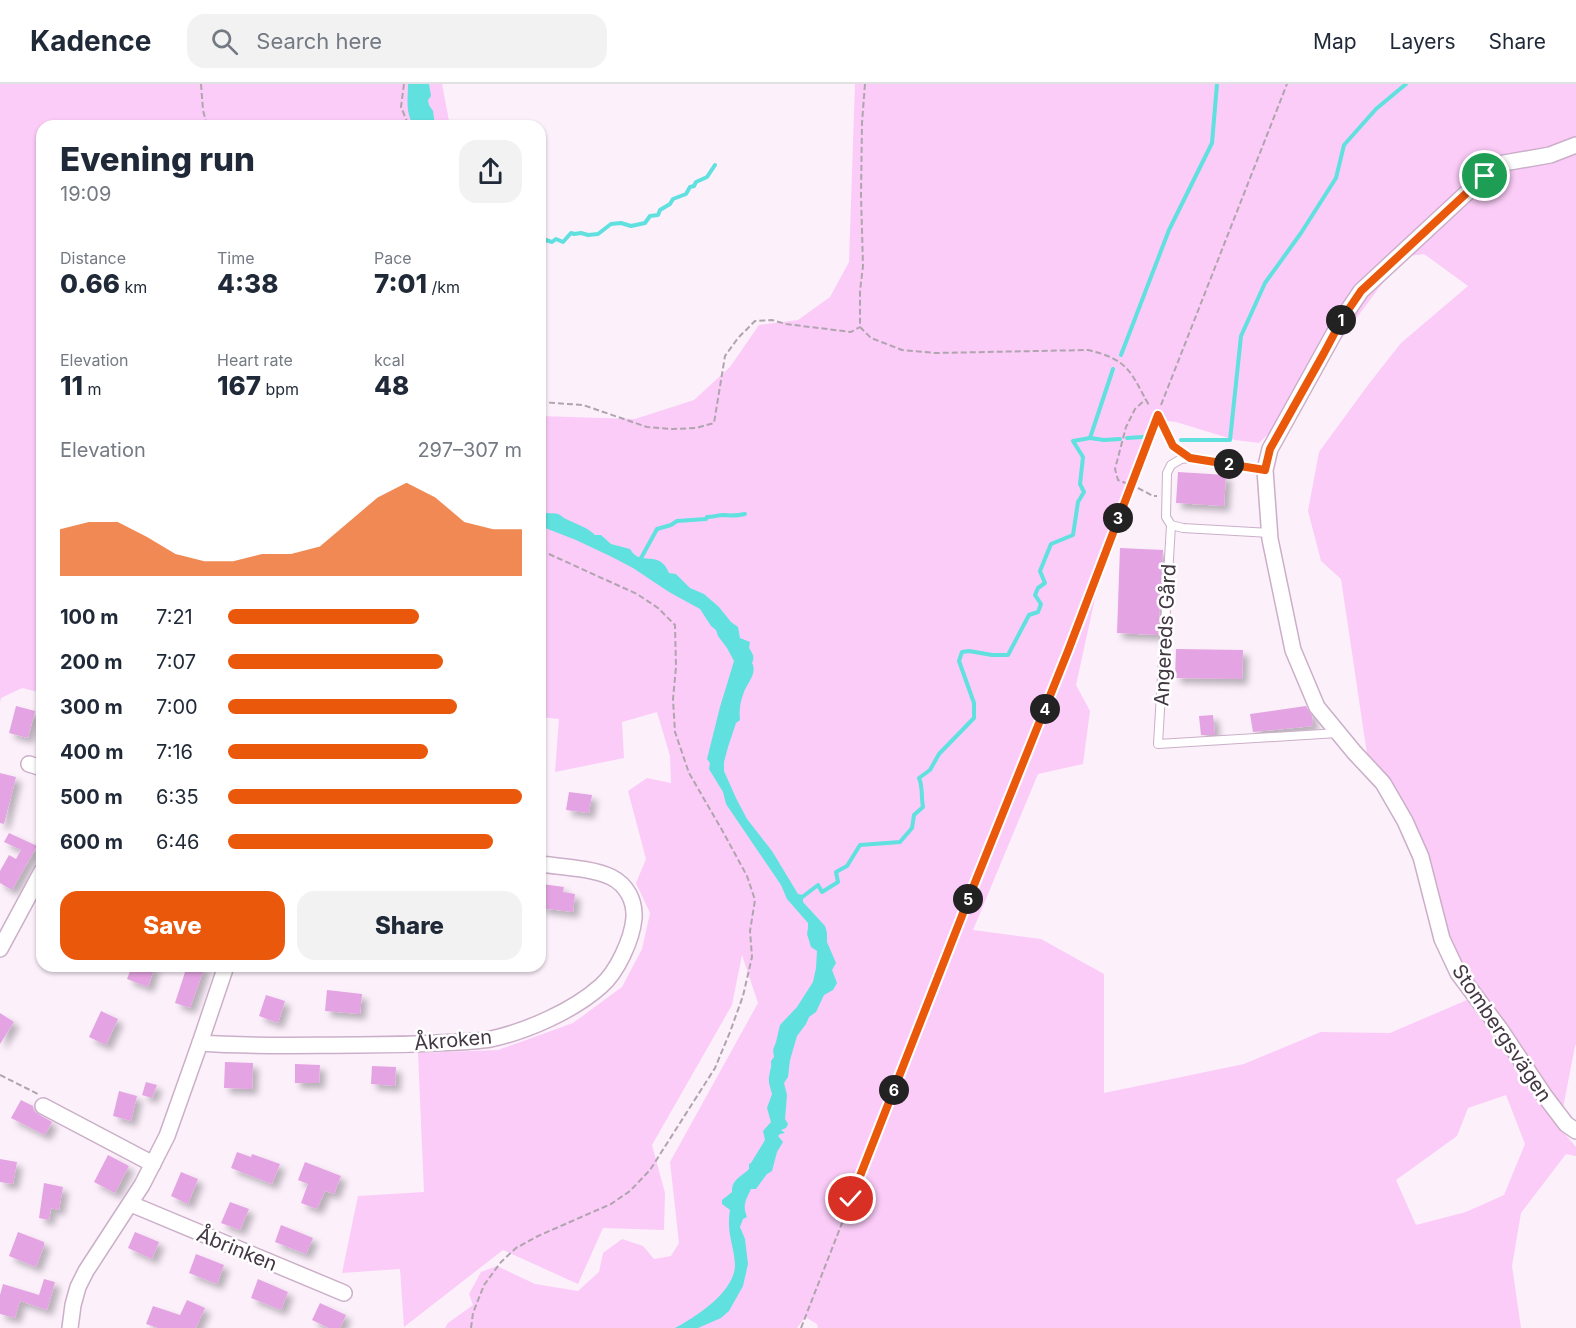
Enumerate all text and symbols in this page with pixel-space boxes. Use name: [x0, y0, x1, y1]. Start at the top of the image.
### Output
search box: [187, 14, 607, 68]
text: Kadence: [30, 24, 151, 58]
icon: search: [208, 25, 241, 58]
text: Search here: [256, 28, 382, 54]
text: Map: [1313, 29, 1357, 54]
text: Layers: [1390, 29, 1456, 54]
text: Share: [1489, 29, 1546, 54]
text: Evening run: [60, 139, 255, 179]
button: share: [459, 140, 522, 203]
pin: [1459, 150, 1510, 201]
icon: arrive: [1468, 159, 1501, 192]
text: 19:09: [60, 182, 111, 206]
text: Distance: [60, 248, 126, 268]
text: Time: [217, 248, 255, 268]
text: Pace: [374, 248, 412, 268]
text: 0.66: [60, 268, 120, 299]
text: 4:38: [217, 268, 278, 299]
text: 7:01: [374, 268, 427, 299]
text: km: [120, 277, 147, 297]
text: /km: [427, 277, 460, 297]
pin: 1: [1326, 305, 1356, 335]
text: 1: [1338, 310, 1344, 330]
text: Elevation: [60, 350, 129, 370]
text: Heart rate: [217, 350, 293, 370]
text: kcal: [374, 350, 405, 370]
text: 11: [60, 370, 83, 401]
text: 167: [217, 370, 261, 401]
text: 48: [374, 370, 409, 401]
text: m: [83, 379, 101, 399]
text: bpm: [261, 379, 299, 399]
text: Elevation: [60, 438, 146, 462]
text: 297–307 m: [417, 438, 522, 462]
pin: 2: [1214, 449, 1244, 479]
text: 2: [1224, 454, 1234, 474]
pin: 3: [1103, 503, 1133, 533]
text: 3: [1113, 508, 1123, 528]
street label: Angereds Gård: [1149, 563, 1181, 707]
text: 100 m: [60, 605, 119, 629]
text: 7:21: [156, 605, 193, 629]
text: 200 m: [60, 650, 123, 674]
text: 7:07: [156, 650, 196, 674]
pin: 4: [1030, 694, 1060, 724]
text: 300 m: [60, 695, 123, 719]
text: 7:00: [156, 695, 198, 719]
text: 4: [1040, 699, 1050, 719]
text: 400 m: [60, 740, 124, 764]
text: 7:16: [156, 740, 193, 764]
text: 500 m: [60, 785, 123, 809]
text: 6:35: [156, 785, 199, 809]
text: 600 m: [60, 830, 123, 854]
text: 6:46: [156, 830, 200, 854]
pin: 5: [953, 884, 983, 914]
text: 5: [963, 889, 973, 909]
button: Save: [60, 891, 285, 960]
button: Share: [297, 891, 522, 960]
street label: Stombergsvägen: [1447, 960, 1557, 1106]
street label: Åkroken: [413, 1023, 493, 1055]
pin: 6: [879, 1075, 909, 1105]
text: 6: [889, 1080, 899, 1100]
pin: [825, 1173, 876, 1224]
icon: check: [834, 1182, 867, 1215]
street label: Åbrinken: [193, 1220, 281, 1276]

